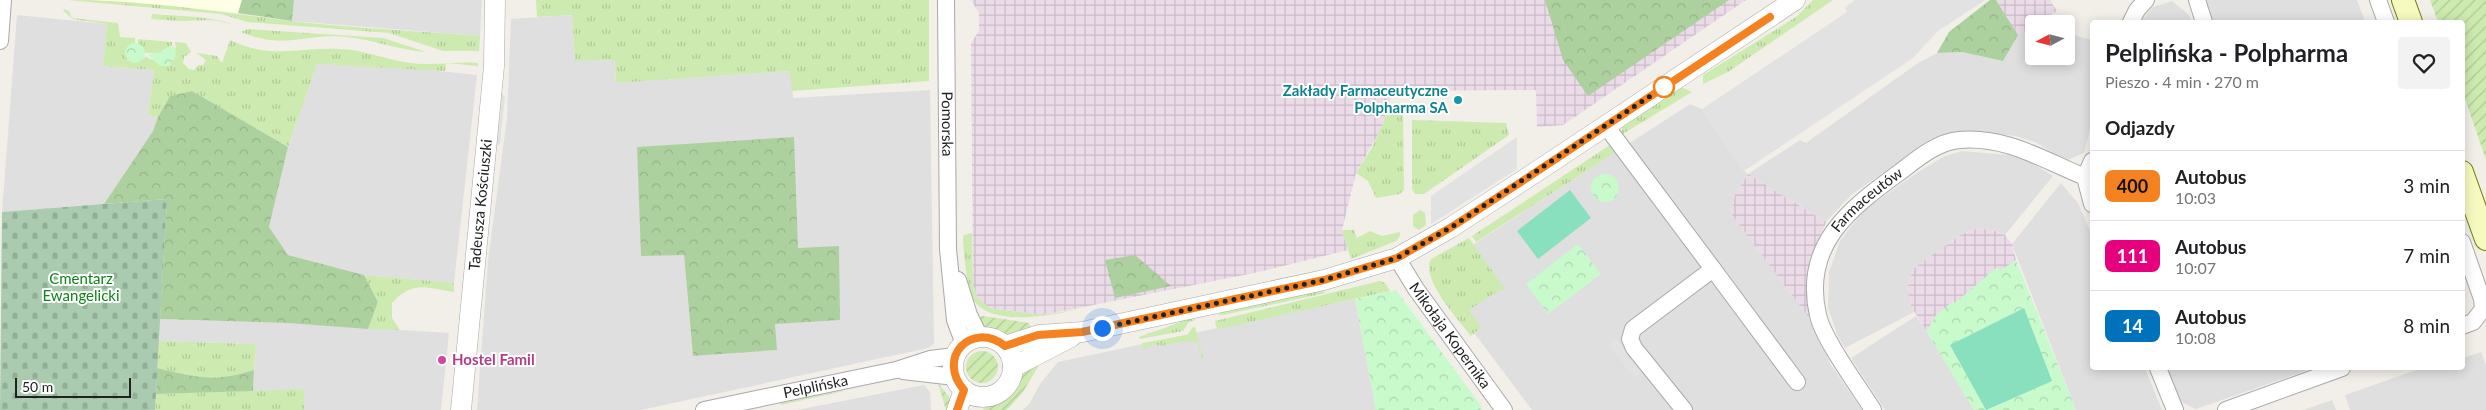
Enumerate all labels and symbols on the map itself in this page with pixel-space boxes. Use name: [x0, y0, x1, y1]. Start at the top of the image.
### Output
north arrow: [2025, 15, 2075, 65]
unlabelled marker: [1653, 76, 1675, 98]
place label: Zakłady Farmaceutyczne Polpharma SA: [1283, 81, 1449, 116]
street label: Pomorska: [939, 91, 957, 157]
marker: Zakłady Farmaceutyczne Polpharma SA: [1452, 94, 1464, 106]
street label: Tadeusza Kościuszki: [464, 138, 495, 271]
street label: Farmaceutów: [1827, 163, 1906, 235]
park label: Cmentarz Ewangelicki: [42, 269, 120, 304]
street label: Mikołaja Kopernika: [1406, 278, 1495, 392]
your location: [1090, 316, 1115, 341]
place label: Hostel Famil: [452, 350, 535, 368]
marker: Hostel Famil: [436, 354, 448, 366]
street label: Pelplińska: [781, 370, 849, 401]
scale bar: [15, 375, 131, 398]

